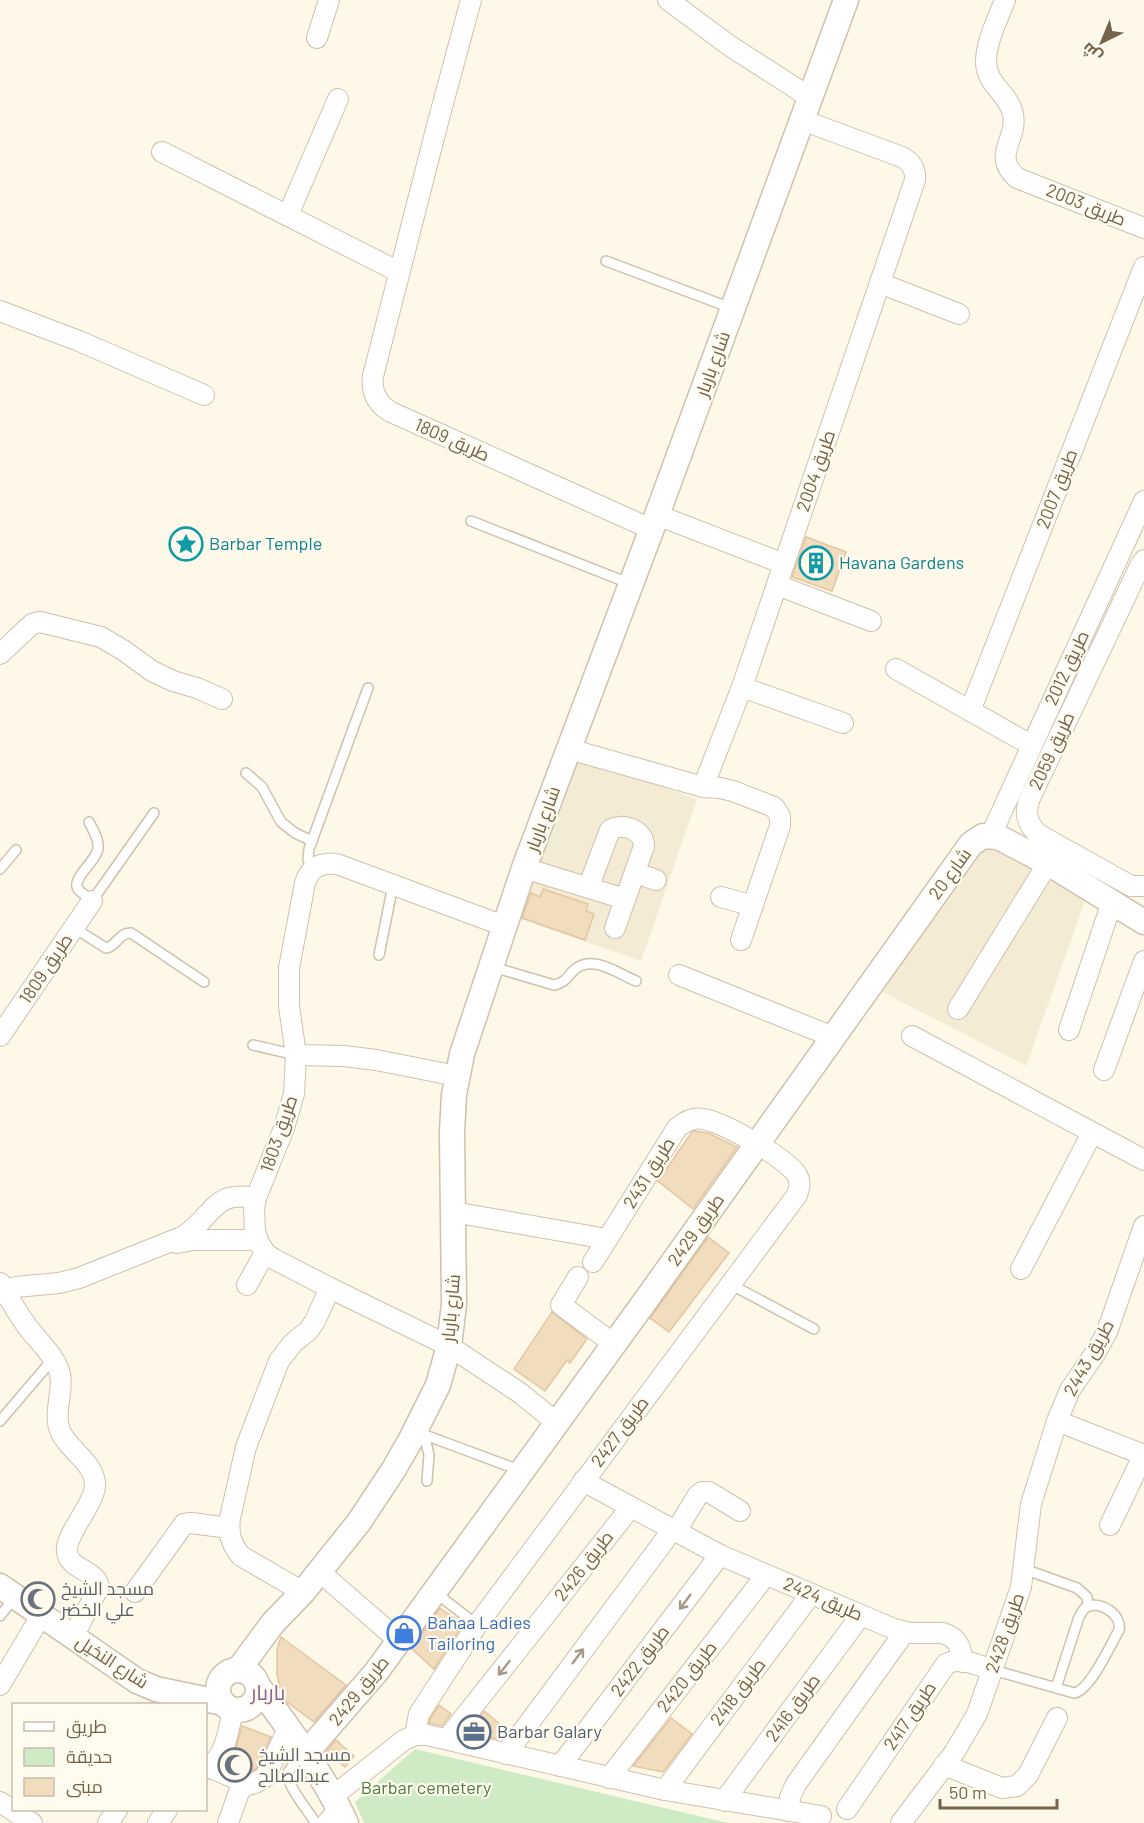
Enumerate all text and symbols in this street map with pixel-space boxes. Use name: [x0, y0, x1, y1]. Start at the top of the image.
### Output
north arrow: [1072, 12, 1132, 72]
text: ش: [1077, 39, 1106, 67]
street label: طريق 2003: [1043, 178, 1129, 232]
street label: شارع باربار: [690, 328, 736, 401]
street label: طريق 1809: [411, 413, 493, 467]
street label: طريق 2004: [791, 427, 841, 515]
street label: طريق 2007: [1031, 446, 1083, 532]
place icon: Barbar Temple: [168, 526, 204, 562]
place label: Barbar Temple: [209, 532, 322, 554]
building icon: Havana Gardens: [798, 545, 834, 581]
place label: Havana Gardens: [839, 551, 964, 573]
street label: طريق 2012: [1039, 627, 1095, 709]
street label: طريق 2059: [1024, 708, 1080, 794]
street label: شارع باربار: [520, 783, 566, 856]
street label: شارع 20: [923, 843, 977, 905]
street label: طريق 1809: [14, 929, 78, 1009]
street label: طريق 1803: [255, 1092, 303, 1176]
street label: طريق 2431: [618, 1133, 680, 1213]
street label: طريق 2429: [662, 1189, 730, 1271]
street label: شارع باربار: [436, 1273, 466, 1344]
street label: طريق 2443: [1058, 1316, 1120, 1400]
street label: طريق 2427: [586, 1392, 654, 1472]
street label: طريق 2426: [549, 1526, 619, 1606]
street label: طريق 2424: [780, 1572, 866, 1626]
place label: مسجد الشيخ علي الخضر: [60, 1577, 154, 1624]
mosque icon: مسجد الشيخ علي الخضر: [20, 1581, 56, 1617]
street label: طريق 2428: [980, 1590, 1030, 1676]
one-way arrow: [679, 1594, 692, 1610]
place label: Bahaa Ladies Tailoring: [427, 1611, 531, 1654]
shop icon: Bahaa Ladies Tailoring: [386, 1615, 422, 1651]
street label: طريق 2422: [605, 1620, 675, 1702]
street label: شارع النخيل: [71, 1630, 153, 1694]
street label: طريق 2420: [652, 1636, 722, 1718]
one-way arrow: [572, 1649, 584, 1665]
street label: طريق 2429: [323, 1651, 395, 1731]
street label: طريق 2418: [705, 1654, 771, 1730]
one-way arrow: [497, 1659, 510, 1675]
street label: طريق 2416: [760, 1669, 826, 1747]
street label: طريق 2417: [878, 1677, 942, 1755]
district label: باربار: [250, 1679, 285, 1705]
legend: [12, 1703, 207, 1811]
office icon: Barbar Galary: [456, 1714, 492, 1750]
text: طريق: [66, 1715, 107, 1739]
place label: Barbar Galary: [497, 1720, 602, 1742]
place label: مسجد الشيخ عبدالصالح: [258, 1743, 351, 1788]
text: حديقة: [66, 1745, 112, 1767]
mosque icon: مسجد الشيخ عبدالصالح: [217, 1747, 253, 1783]
scale bar: [940, 1772, 1057, 1810]
text: مبنى: [66, 1775, 103, 1798]
park label: Barbar cemetery: [361, 1776, 491, 1798]
text: 50 m: [949, 1781, 987, 1803]

